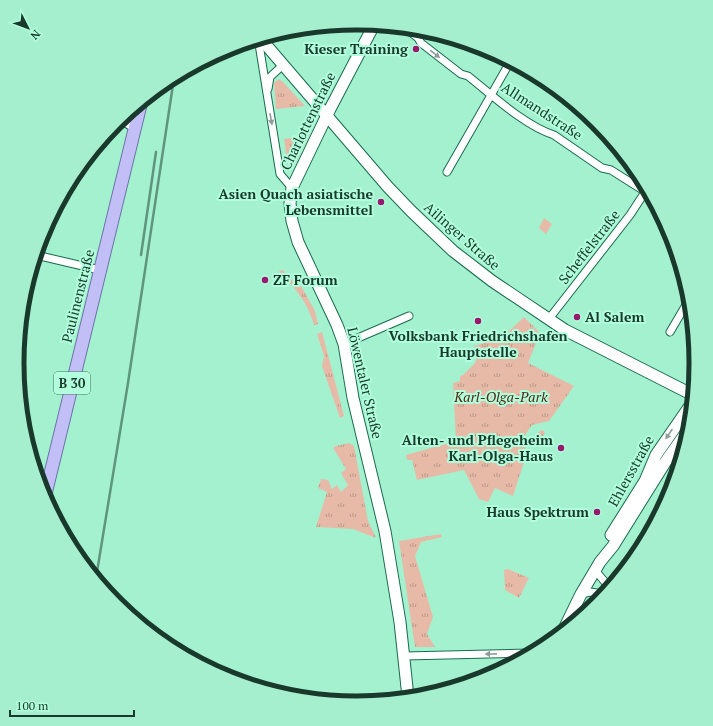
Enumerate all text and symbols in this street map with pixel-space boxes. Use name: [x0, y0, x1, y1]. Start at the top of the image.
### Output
north arrow: [8, 8, 48, 48]
text: N: [27, 27, 43, 43]
place label: Kieser Training: [304, 39, 409, 58]
marker: Kieser Training: [411, 44, 421, 54]
one-way arrow: [429, 49, 440, 58]
street label: Charlottenstraße: [276, 69, 340, 173]
street label: Allmandstraße: [498, 77, 586, 144]
one-way arrow: [268, 113, 274, 125]
place label: Asien Quach asiatische Lebensmittel: [219, 184, 373, 219]
marker: Asien Quach asiatische Lebensmittel: [376, 197, 386, 207]
street label: Ailinger Straße: [420, 197, 504, 274]
street label: Scheffelstraße: [554, 206, 624, 288]
street label: Paulinenstraße: [57, 247, 98, 344]
place label: ZF Forum: [273, 270, 338, 289]
marker: ZF Forum: [260, 275, 270, 285]
place label: Al Salem: [585, 307, 644, 326]
marker: Al Salem: [572, 312, 582, 322]
marker: Volksbank Friedrichshafen Hauptstelle: [473, 316, 483, 326]
street label: Löwentaler Straße: [343, 325, 388, 441]
place label: Volksbank Friedrichshafen Hauptstelle: [389, 326, 568, 361]
road number: B 30: [54, 372, 90, 394]
park label: Karl-Olga-Park: [453, 387, 548, 406]
one-way arrow: [665, 429, 673, 440]
place label: Alten- und Pflegeheim Karl-Olga-Haus: [402, 430, 553, 465]
street label: Ehlersstraße: [603, 432, 658, 510]
marker: Alten- und Pflegeheim Karl-Olga-Haus: [556, 443, 566, 453]
place label: Haus Spektrum: [486, 502, 589, 521]
marker: Haus Spektrum: [592, 507, 602, 517]
one-way arrow: [484, 651, 497, 657]
scale bar: [10, 692, 134, 718]
text: 100 m: [16, 698, 49, 713]

